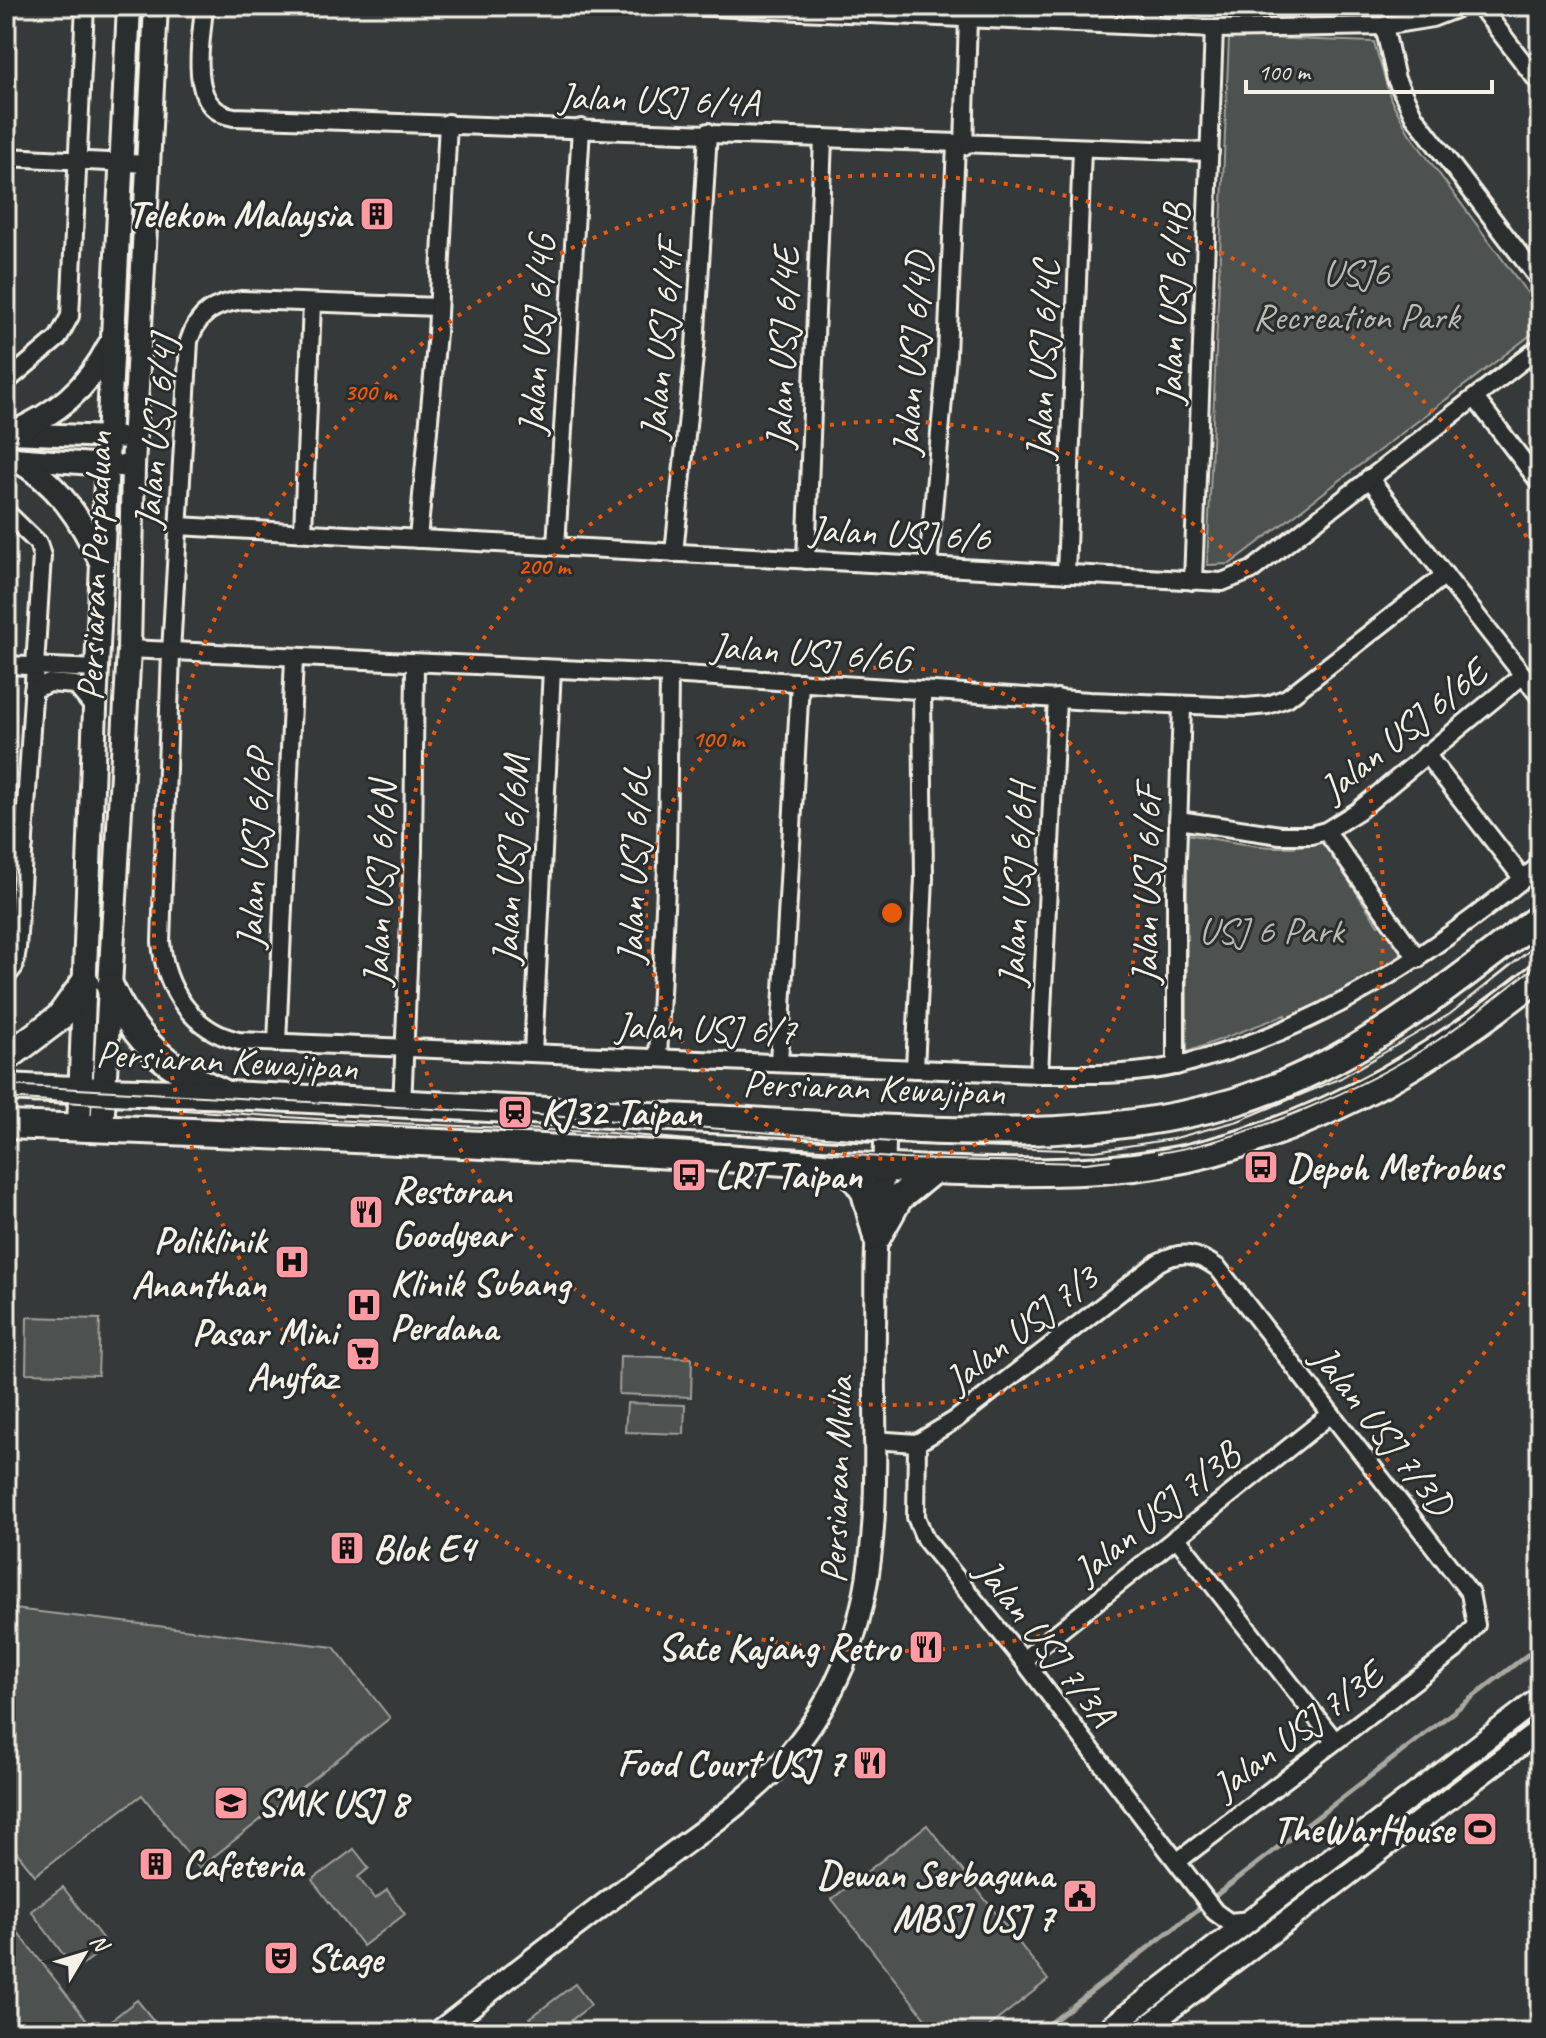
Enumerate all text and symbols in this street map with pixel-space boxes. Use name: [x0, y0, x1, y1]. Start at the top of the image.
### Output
scale bar: [1246, 44, 1492, 94]
text: 100 m: [1258, 57, 1312, 87]
street label: Jalan USJ 6/4A: [556, 72, 762, 127]
place label: Telekom Malaysia: [128, 191, 354, 238]
building icon: Telekom Malaysia: [358, 195, 396, 233]
street label: Jalan USJ 6/4B: [1145, 201, 1200, 407]
street label: Jalan USJ 6/4G: [508, 230, 565, 438]
street label: Jalan USJ 6/4F: [629, 232, 694, 443]
street label: Jalan USJ 6/4E: [755, 242, 810, 451]
street label: Jalan USJ 6/4D: [882, 248, 943, 459]
park label: USJ6 Recreation Park: [1253, 249, 1462, 340]
street label: Jalan USJ 6/4C: [1015, 256, 1070, 462]
street label: Jalan USJ 6/4J: [124, 329, 188, 532]
text: 300 m: [344, 377, 398, 407]
street label: Persiaran Perpaduan: [66, 430, 123, 702]
street label: Jalan USJ 6/6: [806, 505, 993, 562]
text: 200 m: [518, 551, 572, 581]
street label: Jalan USJ 6/6G: [708, 622, 917, 683]
street label: Jalan USJ 6/6E: [1309, 646, 1500, 813]
text: 100 m: [692, 724, 746, 754]
street label: Jalan USJ 6/6P: [226, 743, 283, 951]
street label: Jalan USJ 6/6M: [481, 751, 540, 967]
street label: Jalan USJ 6/6L: [607, 764, 660, 966]
street label: Jalan USJ 6/6N: [352, 776, 407, 989]
street label: Jalan USJ 6/6H: [988, 776, 1046, 989]
street label: Jalan USJ 6/6F: [1121, 778, 1172, 986]
centre of rings: [878, 899, 906, 927]
park label: USJ 6 Park: [1199, 907, 1346, 954]
street label: Jalan USJ 6/7: [613, 1002, 799, 1055]
street label: Persiaran Kewajipan: [95, 1030, 360, 1091]
street label: Persiaran Kewajipan: [742, 1059, 1007, 1116]
place label: KJ32 Taipan: [541, 1089, 703, 1136]
station icon: KJ32 Taipan: [496, 1093, 534, 1131]
place label: Depoh Metrobus: [1287, 1144, 1506, 1191]
bus stop icon: Depoh Metrobus: [1242, 1148, 1280, 1186]
place label: LRT Taipan: [715, 1152, 864, 1199]
bus stop icon: LRT Taipan: [670, 1156, 708, 1194]
place label: Restoran Goodyear: [392, 1167, 514, 1258]
restaurant icon: Restoran Goodyear: [347, 1193, 385, 1231]
place label: Poliklinik Ananthan: [132, 1217, 269, 1308]
hospital icon: Poliklinik Ananthan: [273, 1243, 311, 1281]
street label: Jalan USJ 7/3: [934, 1252, 1109, 1404]
place label: Klinik Subang Perdana: [390, 1260, 573, 1351]
hospital icon: Klinik Subang Perdana: [345, 1286, 383, 1324]
place label: Pasar Mini Anyfaz: [192, 1309, 342, 1400]
street label: Jalan USJ 7/3D: [1300, 1334, 1465, 1527]
supermarket icon: Pasar Mini Anyfaz: [344, 1335, 382, 1373]
street label: Persiaran Mulia: [809, 1374, 864, 1584]
street label: Jalan USJ 7/3B: [1062, 1430, 1251, 1595]
place label: Blok E4: [373, 1525, 479, 1572]
building icon: Blok E4: [328, 1529, 366, 1567]
street label: Jalan USJ 7/3A: [964, 1547, 1127, 1737]
place label: Sate Kajang Retro: [658, 1624, 902, 1671]
restaurant icon: Sate Kajang Retro: [907, 1628, 945, 1666]
street label: Jalan USJ 7/3E: [1201, 1648, 1396, 1811]
place label: Food Court USJ 7: [617, 1740, 848, 1787]
restaurant icon: Food Court USJ 7: [851, 1744, 889, 1782]
place label: SMK USJ 8: [257, 1780, 411, 1827]
school or university icon: SMK USJ 8: [212, 1784, 250, 1822]
place label: TheWarHouse: [1273, 1806, 1457, 1853]
sports icon: TheWarHouse: [1461, 1810, 1499, 1848]
place label: Cafeteria: [182, 1841, 307, 1888]
building icon: Cafeteria: [137, 1845, 175, 1883]
place label: Dewan Serbaguna MBSJ USJ 7: [817, 1851, 1058, 1942]
public building icon: Dewan Serbaguna MBSJ USJ 7: [1061, 1877, 1099, 1915]
north arrow: [44, 1914, 124, 1994]
text: N: [84, 1928, 116, 1959]
place label: Stage: [307, 1935, 386, 1982]
theatre icon: Stage: [262, 1939, 300, 1977]

